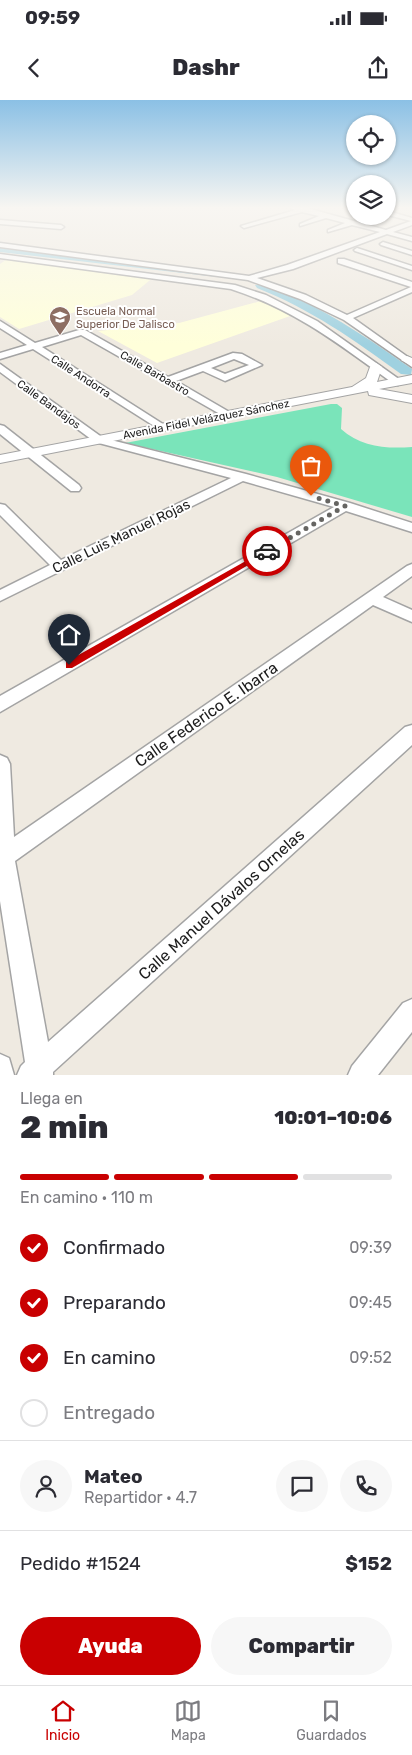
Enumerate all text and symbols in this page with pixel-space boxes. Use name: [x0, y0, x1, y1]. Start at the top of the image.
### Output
text: 09:59: [25, 6, 80, 29]
icon: back: [20, 54, 48, 82]
text: Dashr: [172, 54, 240, 81]
icon: share: [364, 54, 392, 82]
map controls: [346, 115, 396, 225]
button: locate: [346, 115, 396, 165]
button: layers: [346, 175, 396, 225]
school or university icon: Escuela Normal Superior De Jalisco: [48, 305, 72, 336]
place label: Escuela Normal Superior De Jalisco: [76, 305, 175, 331]
street label: Calle Barbastro: [118, 348, 192, 399]
street label: Calle Andorra: [48, 352, 113, 401]
street label: Calle Bandajos: [14, 377, 83, 432]
street label: Avenida Fidel Velázquez Sánchez: [122, 397, 291, 442]
pin: [290, 445, 332, 496]
icon: bag: [297, 452, 325, 480]
street label: Calle Luis Manuel Rojas: [50, 496, 193, 577]
courier: [242, 526, 292, 576]
icon: car: [253, 537, 281, 565]
pin: [48, 614, 90, 665]
icon: home: [55, 621, 83, 649]
street label: Calle Federico E. Ibarra: [131, 658, 281, 771]
street label: Calle Manuel Dávalos Ornelas: [135, 825, 308, 984]
text: Llega en: [20, 1089, 83, 1108]
text: 10:01–10:06: [274, 1106, 392, 1129]
text: 2 min: [20, 1108, 109, 1146]
text: En camino · 110 m: [20, 1188, 153, 1207]
icon: check: [20, 1234, 48, 1262]
text: Confirmado: [63, 1236, 165, 1259]
text: 09:39: [349, 1238, 392, 1257]
icon: check: [20, 1289, 48, 1317]
text: Preparando: [63, 1291, 166, 1314]
text: 09:45: [349, 1293, 392, 1312]
icon: check: [20, 1344, 48, 1372]
text: En camino: [63, 1346, 156, 1369]
text: 09:52: [349, 1348, 392, 1367]
text: Entregado: [63, 1401, 155, 1424]
button: person: [20, 1460, 72, 1512]
button: chat: [276, 1460, 328, 1512]
button: phone: [340, 1460, 392, 1512]
text: Mateo: [84, 1465, 143, 1488]
text: Repartidor · 4.7: [84, 1488, 197, 1507]
text: Pedido #1524: [20, 1552, 141, 1575]
text: $152: [345, 1552, 392, 1575]
button: Ayuda: [20, 1617, 201, 1675]
button: Compartir: [211, 1617, 392, 1675]
tab: Inicio: [45, 1697, 80, 1744]
tab: Mapa: [171, 1697, 206, 1744]
tab: Guardados: [296, 1697, 367, 1744]

